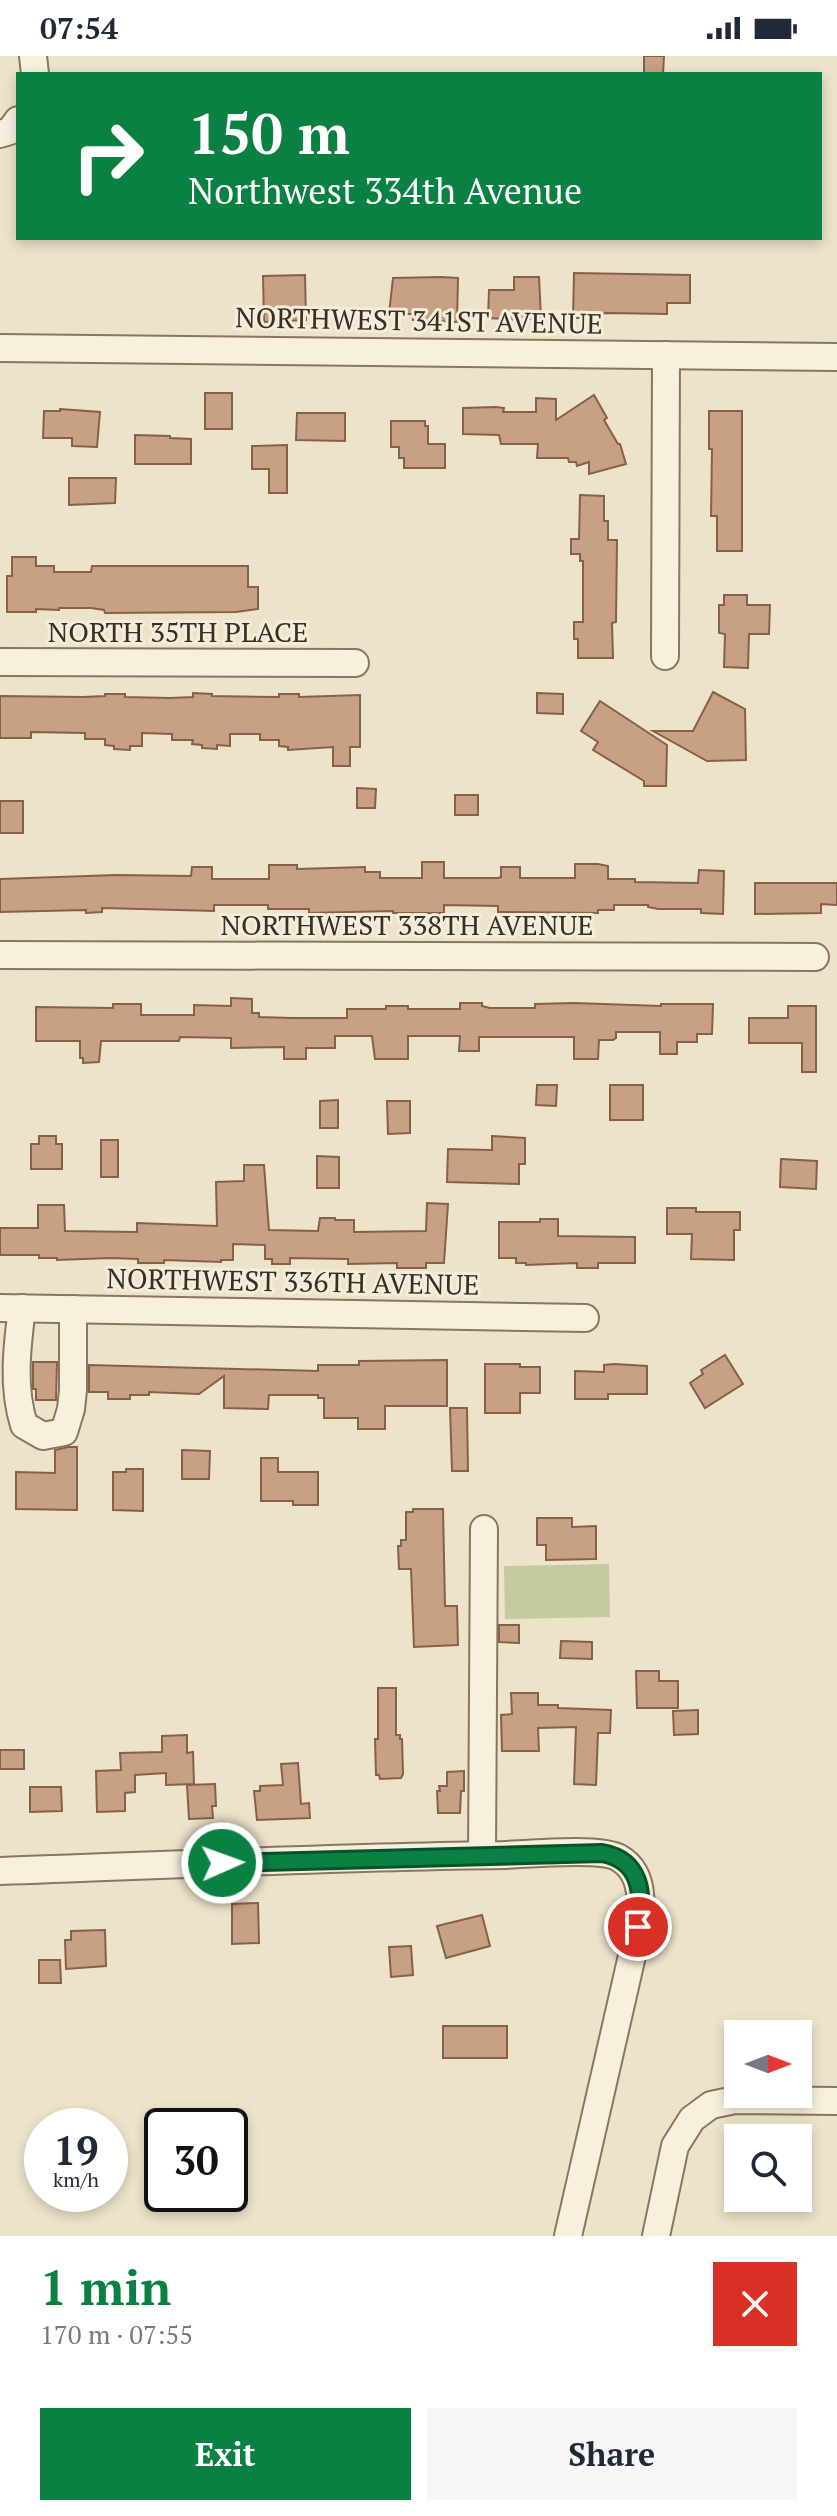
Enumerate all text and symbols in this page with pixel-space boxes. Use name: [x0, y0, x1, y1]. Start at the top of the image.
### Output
text: 07:54: [40, 8, 118, 48]
text: 150 m: [188, 96, 350, 170]
icon: right: [56, 104, 160, 208]
text: Northwest 334th Avenue: [188, 167, 582, 214]
street label: NORTHWEST 341ST AVENUE: [235, 298, 603, 342]
street label: NORTH 35TH PLACE: [48, 613, 308, 650]
street label: NORTHWEST 338TH AVENUE: [220, 906, 594, 943]
street label: NORTHWEST 336TH AVENUE: [106, 1259, 480, 1303]
position arrow: [180, 1821, 264, 1905]
pin: [604, 1893, 672, 1961]
icon: arrive: [616, 1905, 660, 1949]
north arrow: [724, 2020, 812, 2108]
map controls: [724, 2020, 812, 2212]
speed limit sign: 30: [144, 2108, 248, 2212]
text: 19: [53, 2123, 99, 2176]
button: search: [724, 2124, 812, 2212]
text: km/h: [53, 2166, 99, 2193]
text: 1 min: [40, 2255, 171, 2319]
button: close: [713, 2262, 797, 2346]
text: 170 m · 07:55: [40, 2317, 193, 2351]
button: Exit: [40, 2408, 411, 2500]
button: Share: [427, 2408, 797, 2500]

